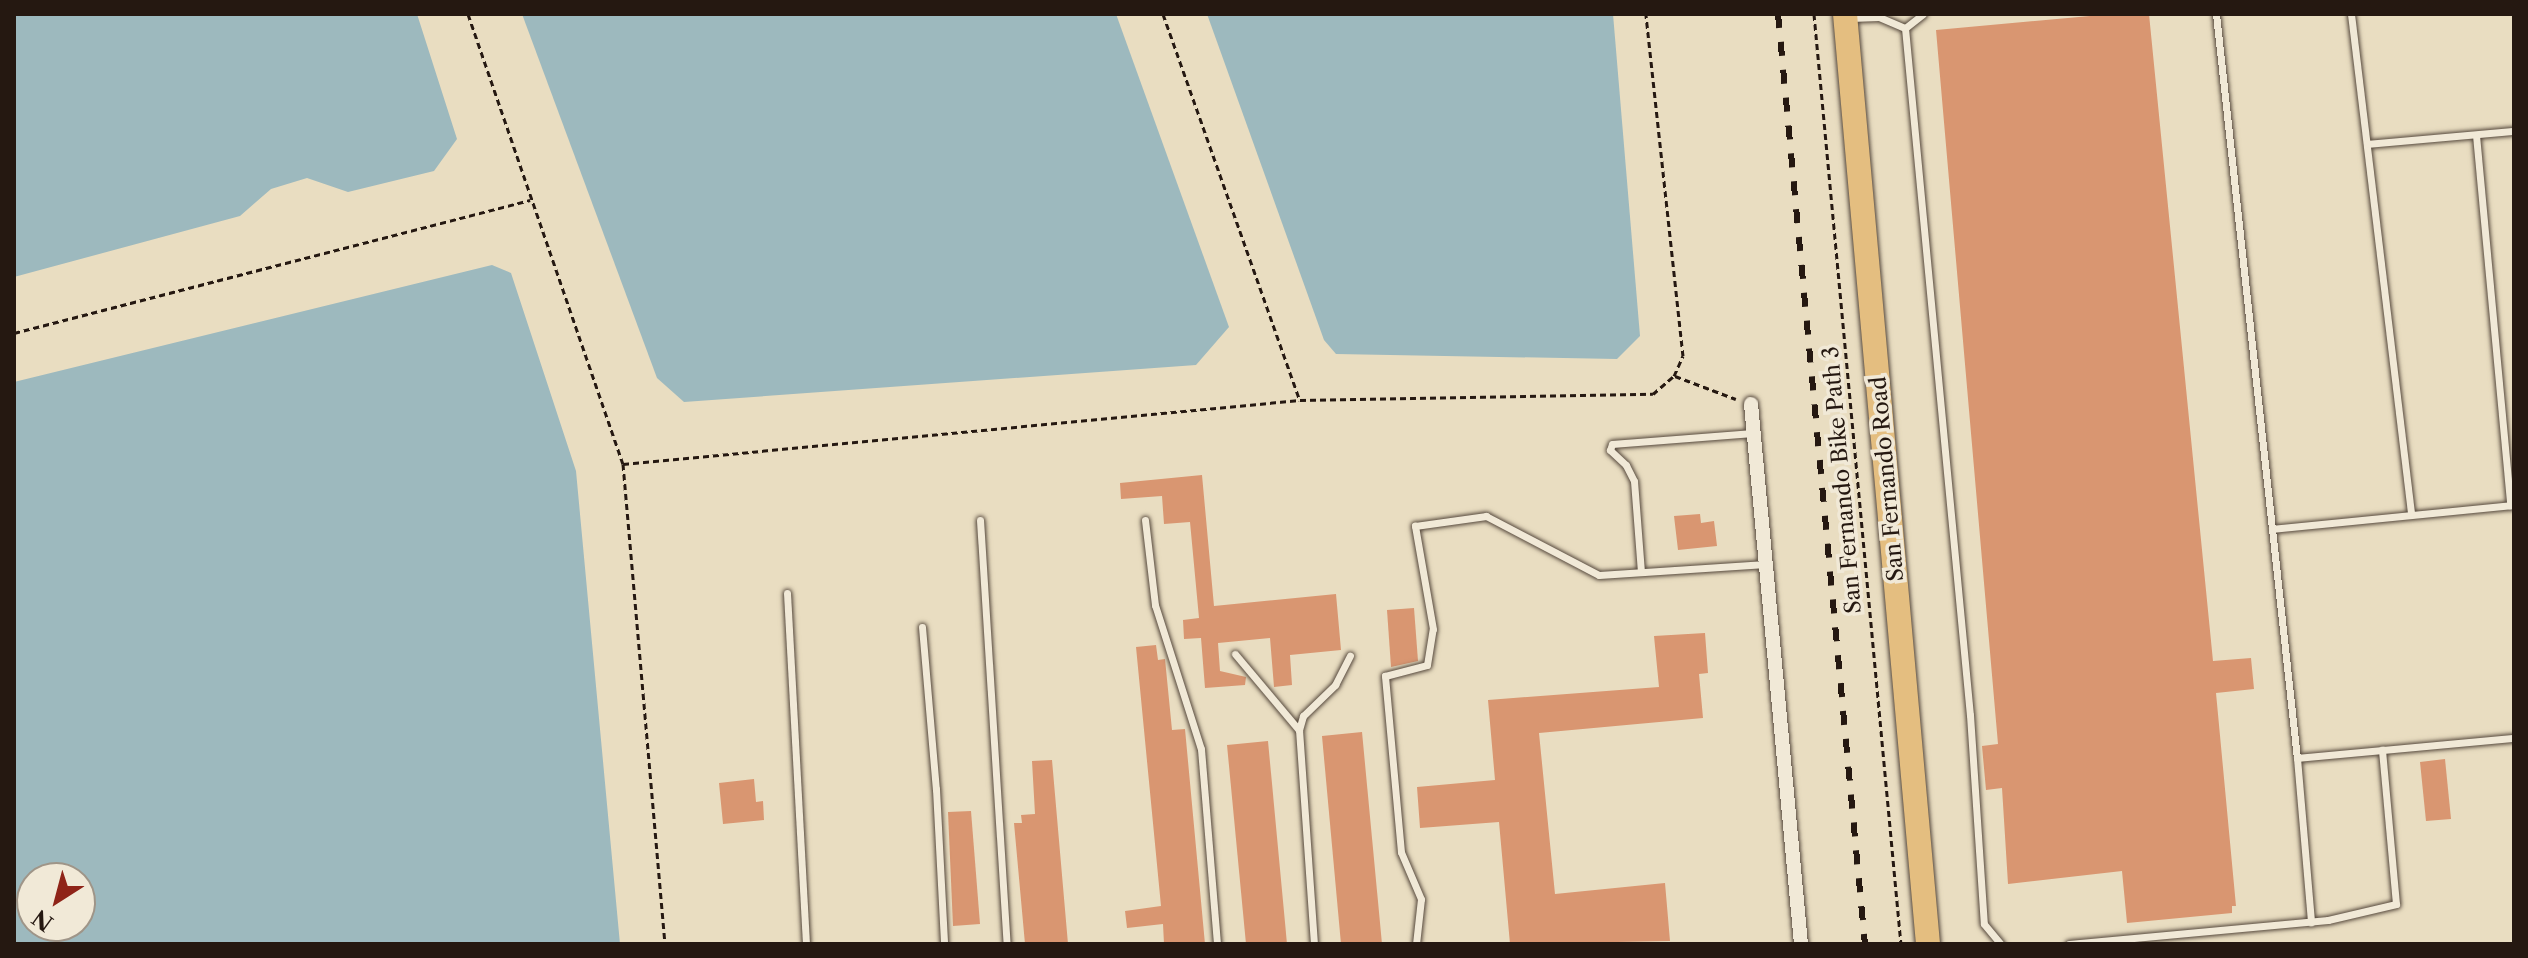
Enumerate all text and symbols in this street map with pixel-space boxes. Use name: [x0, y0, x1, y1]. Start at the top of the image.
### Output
street label: San Fernando Bike Path 3: [1817, 345, 1867, 615]
street label: San Fernando Road: [1865, 375, 1909, 583]
north arrow: [16, 862, 96, 942]
text: N: [27, 904, 58, 937]

